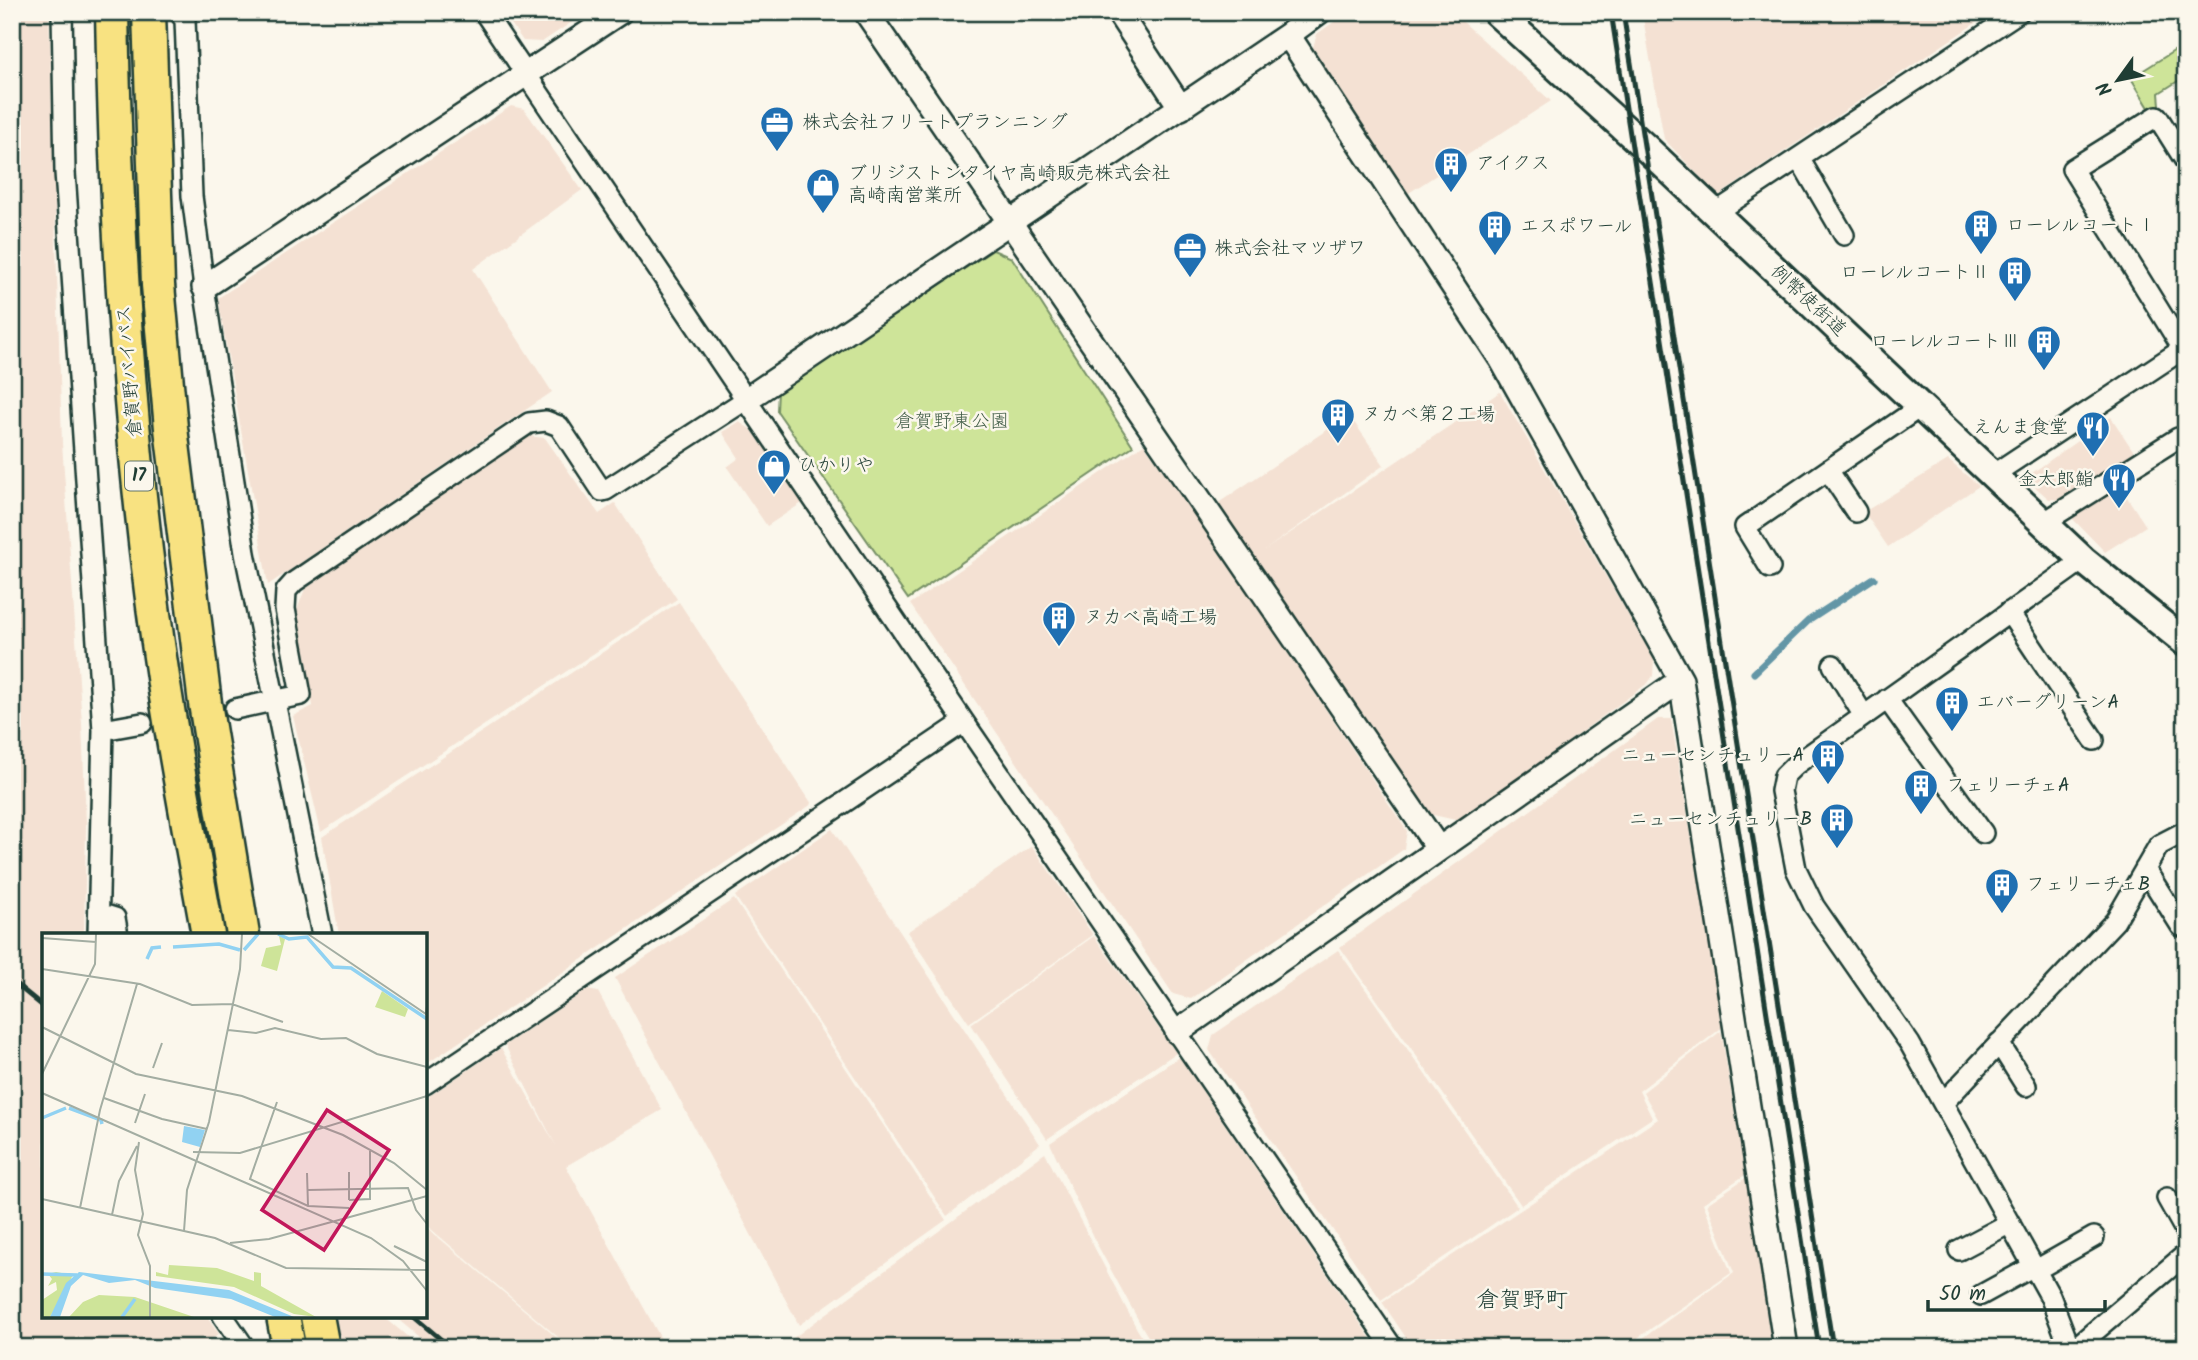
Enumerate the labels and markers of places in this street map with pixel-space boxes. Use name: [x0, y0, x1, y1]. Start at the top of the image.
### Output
office icon: 株式会社フリートプランニング: [758, 104, 796, 153]
place label: 株式会社フリートプランニング: [802, 108, 1068, 138]
building icon: アイクス: [1432, 145, 1470, 194]
place label: アイクス: [1476, 149, 1550, 179]
place label: ブリジストンタイヤ高崎販売株式会社 高崎南営業所: [848, 159, 1170, 211]
shop icon: ブリジストンタイヤ高崎販売株式会社 高崎南営業所: [804, 166, 842, 215]
building icon: ローレルコートⅠ: [1962, 207, 2000, 256]
building icon: エスポワール: [1476, 208, 1514, 257]
place label: ローレルコートⅠ: [2006, 211, 2156, 241]
place label: エスポワール: [1520, 212, 1633, 242]
office icon: 株式会社マツザワ: [1171, 230, 1209, 279]
place label: 株式会社マツザワ: [1214, 234, 1366, 264]
building icon: ローレルコートⅡ: [1996, 254, 2034, 303]
place label: ローレルコートⅡ: [1840, 258, 1990, 288]
building icon: ローレルコートⅢ: [2025, 323, 2063, 372]
place label: ローレルコートⅢ: [1870, 327, 2020, 357]
building icon: ヌカべ第２工場: [1319, 396, 1357, 445]
place label: ヌカべ第２工場: [1362, 400, 1495, 430]
restaurant icon: えんま食堂: [2074, 409, 2112, 458]
place label: えんま食堂: [1973, 413, 2068, 443]
shop icon: ひかりや: [755, 447, 793, 496]
place label: ひかりや: [798, 451, 874, 481]
restaurant icon: 金太郎鮨: [2100, 461, 2138, 510]
place label: 金太郎鮨: [2018, 465, 2094, 495]
building icon: ヌカべ高崎工場: [1040, 599, 1078, 648]
place label: ヌカべ高崎工場: [1084, 603, 1217, 633]
building icon: エバーグリーンA: [1933, 684, 1971, 733]
place label: エバーグリーンA: [1976, 688, 2119, 718]
building icon: ニューセンチュリーA: [1809, 737, 1847, 786]
place label: ニューセンチュリーA: [1621, 741, 1804, 771]
building icon: フェリーチェA: [1902, 767, 1940, 816]
place label: フェリーチェA: [1946, 771, 2070, 801]
building icon: ニューセンチュリーB: [1818, 801, 1856, 850]
place label: ニューセンチュリーB: [1629, 805, 1812, 835]
building icon: フェリーチェB: [1983, 866, 2021, 915]
place label: フェリーチェB: [2026, 870, 2150, 900]

